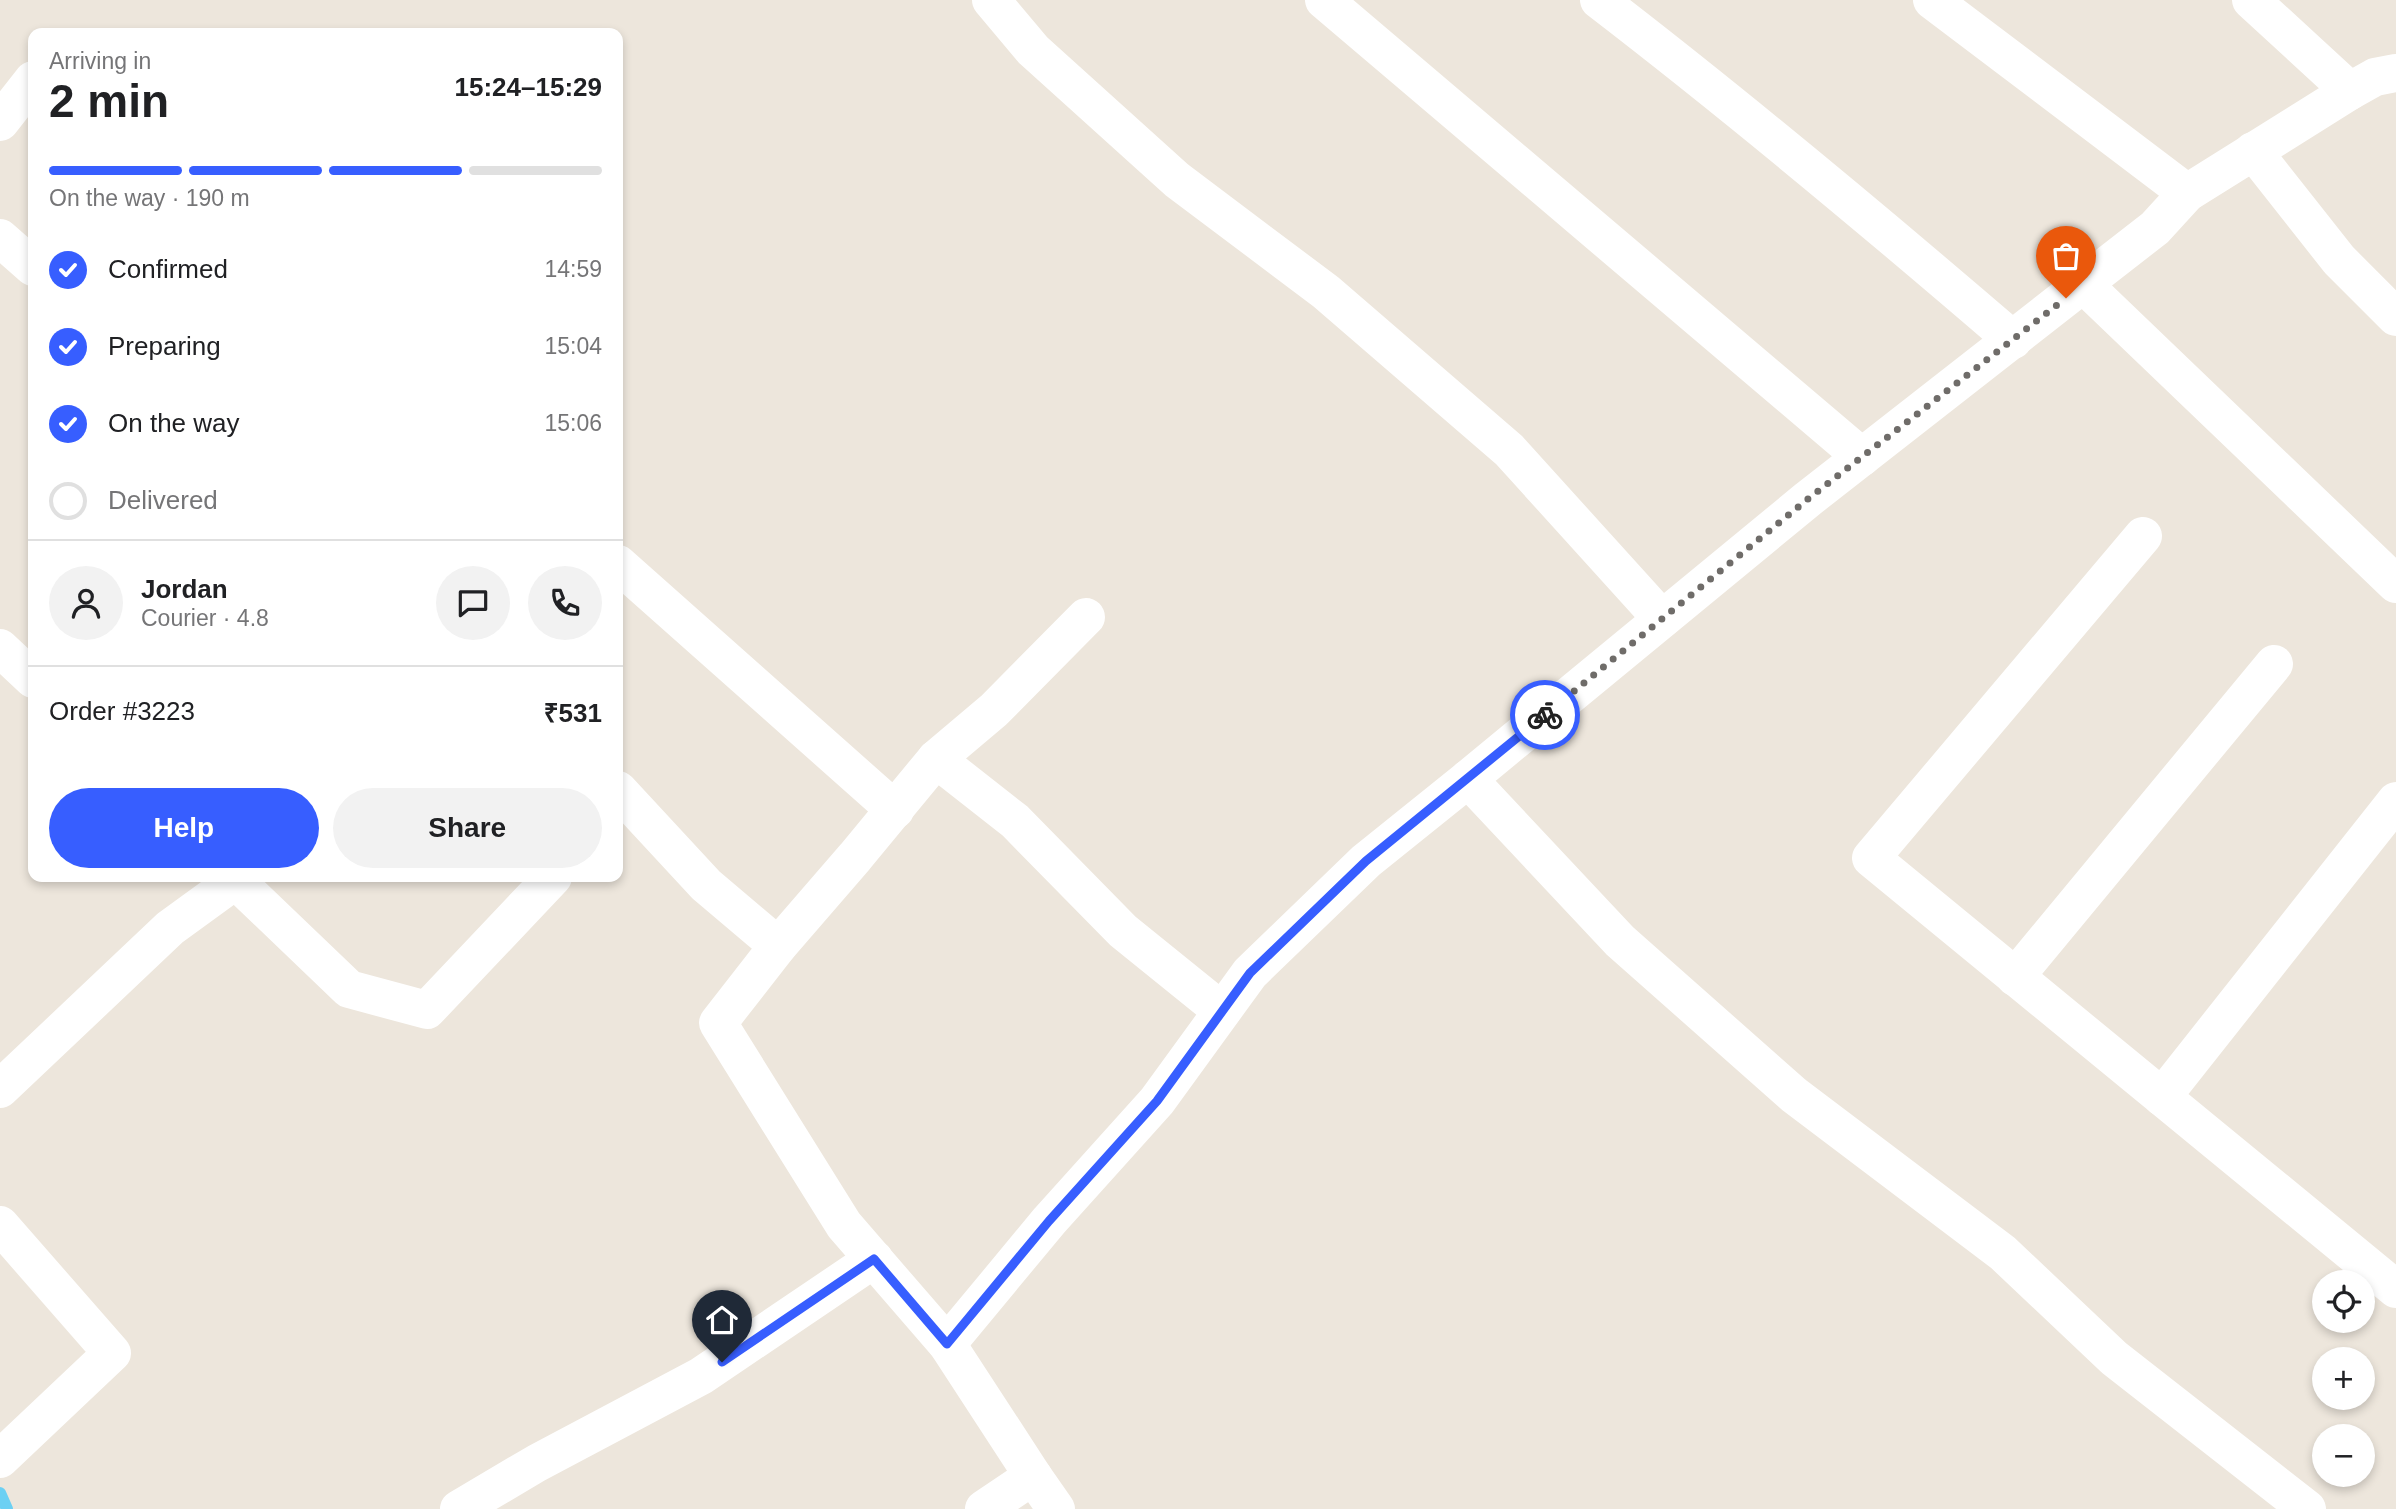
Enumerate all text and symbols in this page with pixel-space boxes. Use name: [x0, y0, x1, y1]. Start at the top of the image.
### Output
text: Arriving in: [49, 48, 151, 74]
text: 15:24–15:29: [455, 72, 602, 102]
text: 2 min: [49, 75, 169, 127]
text: On the way · 190 m: [49, 185, 250, 211]
pin: [2036, 226, 2096, 298]
icon: bag: [2047, 237, 2085, 275]
icon: check: [49, 251, 87, 289]
text: Confirmed: [108, 254, 228, 284]
text: 14:59: [544, 256, 602, 282]
icon: check: [49, 328, 87, 366]
text: Preparing: [108, 331, 221, 361]
text: 15:04: [544, 333, 602, 359]
icon: check: [49, 405, 87, 443]
text: On the way: [108, 408, 240, 438]
text: 15:06: [544, 410, 602, 436]
text: Delivered: [108, 485, 218, 515]
button: person: [49, 566, 123, 640]
button: chat: [436, 566, 510, 640]
button: phone: [528, 566, 602, 640]
text: Jordan: [141, 574, 228, 604]
text: Courier · 4.8: [141, 605, 269, 631]
courier: [1510, 680, 1580, 750]
text: Order #3223: [49, 696, 195, 726]
icon: bike: [1526, 696, 1564, 734]
text: ₹531: [544, 698, 602, 728]
button: Help: [49, 788, 319, 868]
button: Share: [333, 788, 602, 868]
map controls: [2312, 1270, 2375, 1487]
button: locate: [2312, 1270, 2375, 1333]
pin: [692, 1290, 752, 1362]
icon: home: [703, 1301, 741, 1339]
button: +: [2312, 1347, 2375, 1410]
button: −: [2312, 1424, 2375, 1487]

